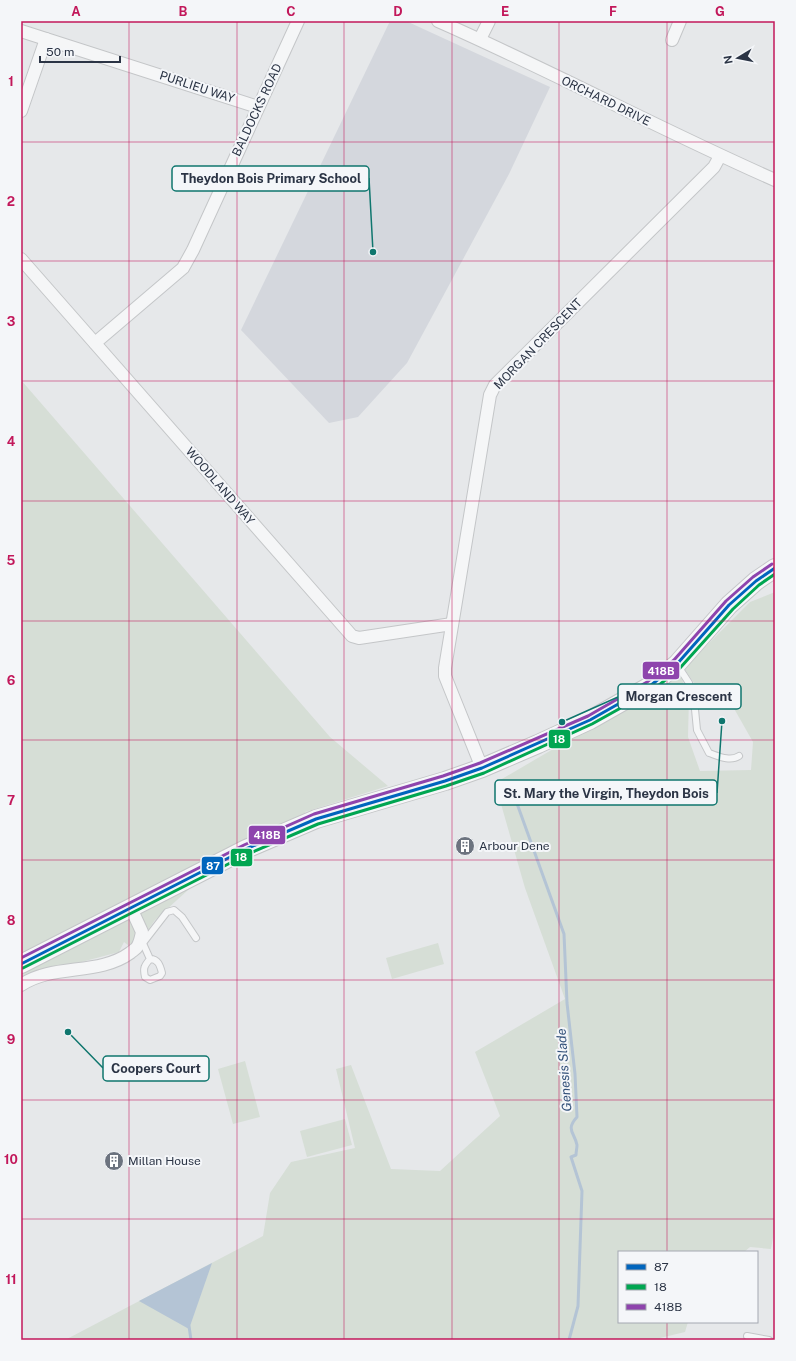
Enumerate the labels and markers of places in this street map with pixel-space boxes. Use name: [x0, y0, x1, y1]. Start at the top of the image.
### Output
callout: Theydon Bois Primary School: [172, 166, 369, 191]
callout: Morgan Crescent: [618, 684, 741, 709]
callout: St. Mary the Virgin, Theydon Bois: [495, 780, 717, 805]
building icon: Arbour Dene: [454, 835, 476, 857]
place label: Arbour Dene: [479, 839, 550, 853]
callout: Coopers Court: [103, 1056, 209, 1081]
building icon: Millan House: [103, 1150, 125, 1172]
place label: Millan House: [128, 1154, 201, 1168]

